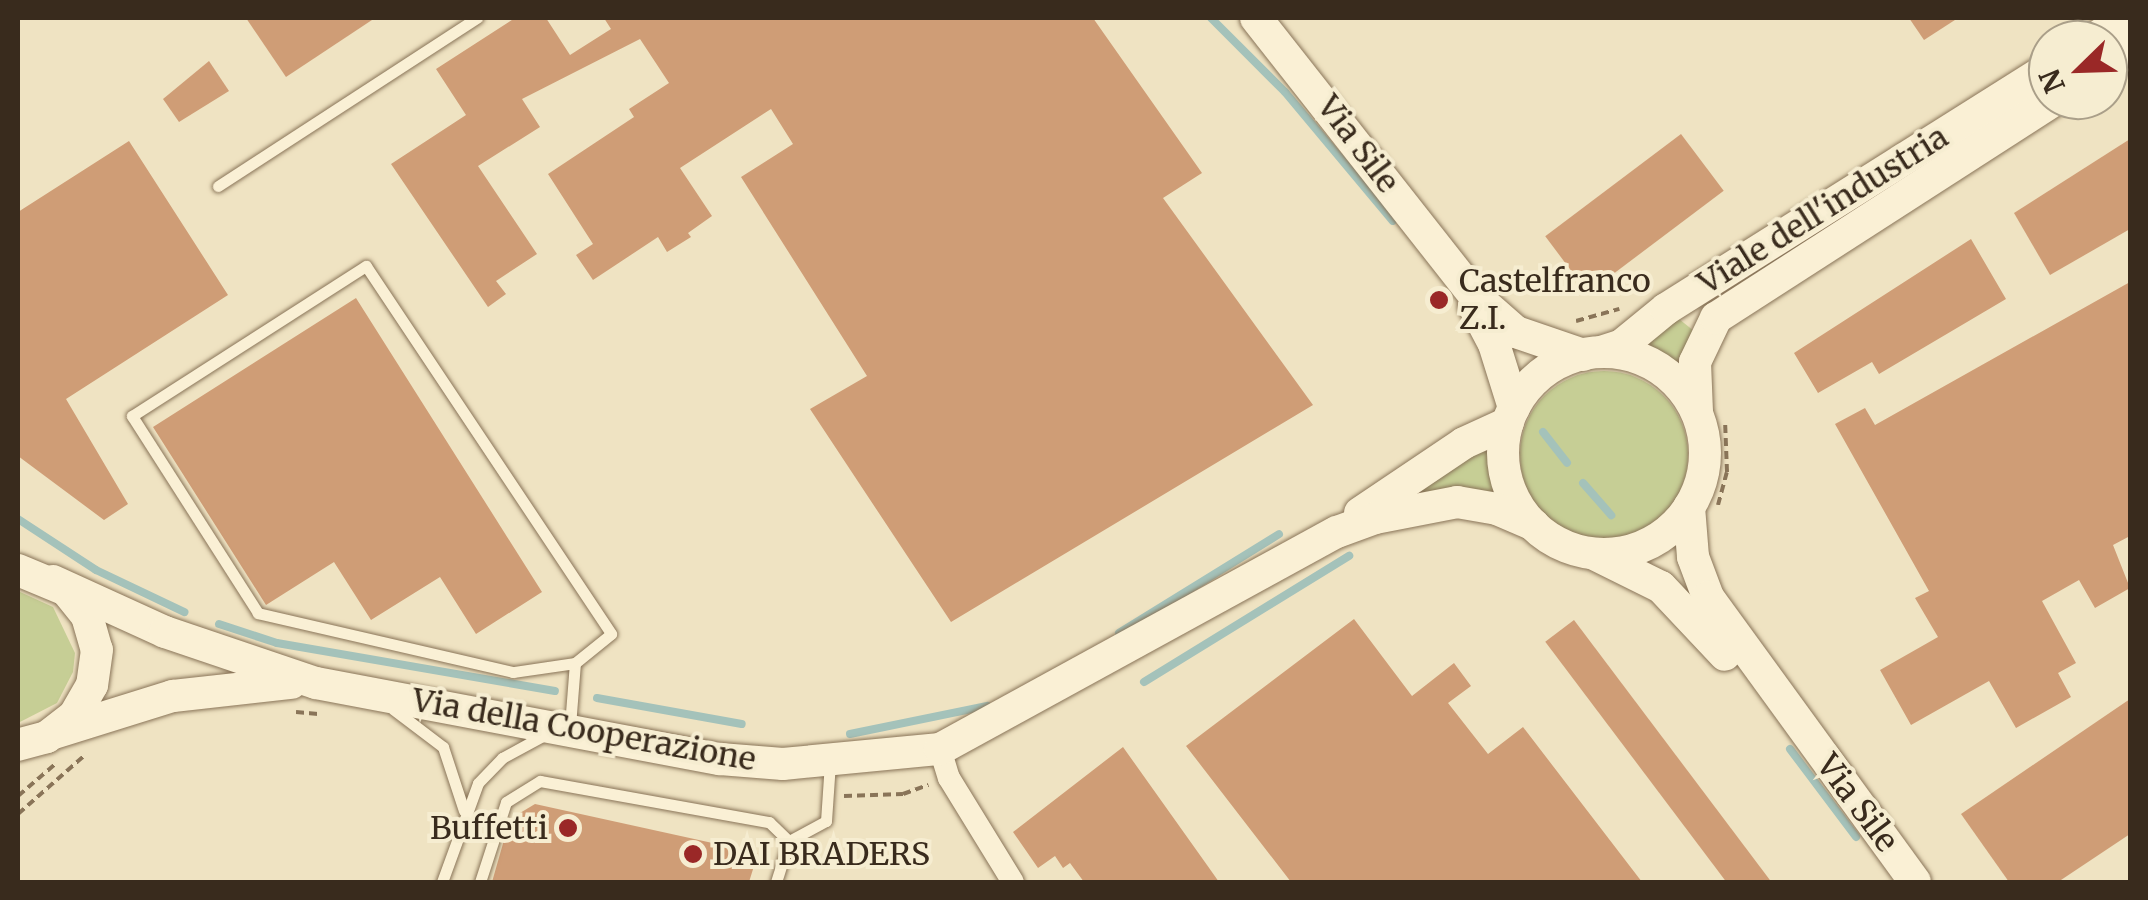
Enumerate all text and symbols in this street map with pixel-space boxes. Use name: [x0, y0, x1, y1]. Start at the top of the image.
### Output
north arrow: [2028, 20, 2128, 120]
text: N: [2031, 64, 2073, 98]
street label: Via Sile: [1309, 88, 1407, 200]
street label: Viale dell'industria: [1691, 118, 1955, 302]
place label: Castelfranco Z.I.: [1459, 263, 1651, 338]
marker: Castelfranco Z.I.: [1428, 289, 1450, 311]
street label: Via della Cooperazione: [409, 681, 759, 779]
street label: Via Sile: [1808, 747, 1906, 859]
place label: Buffetti: [430, 809, 548, 847]
marker: Buffetti: [557, 817, 579, 839]
place label: DAI BRADERS: [713, 835, 930, 873]
marker: DAI BRADERS: [682, 843, 704, 865]

